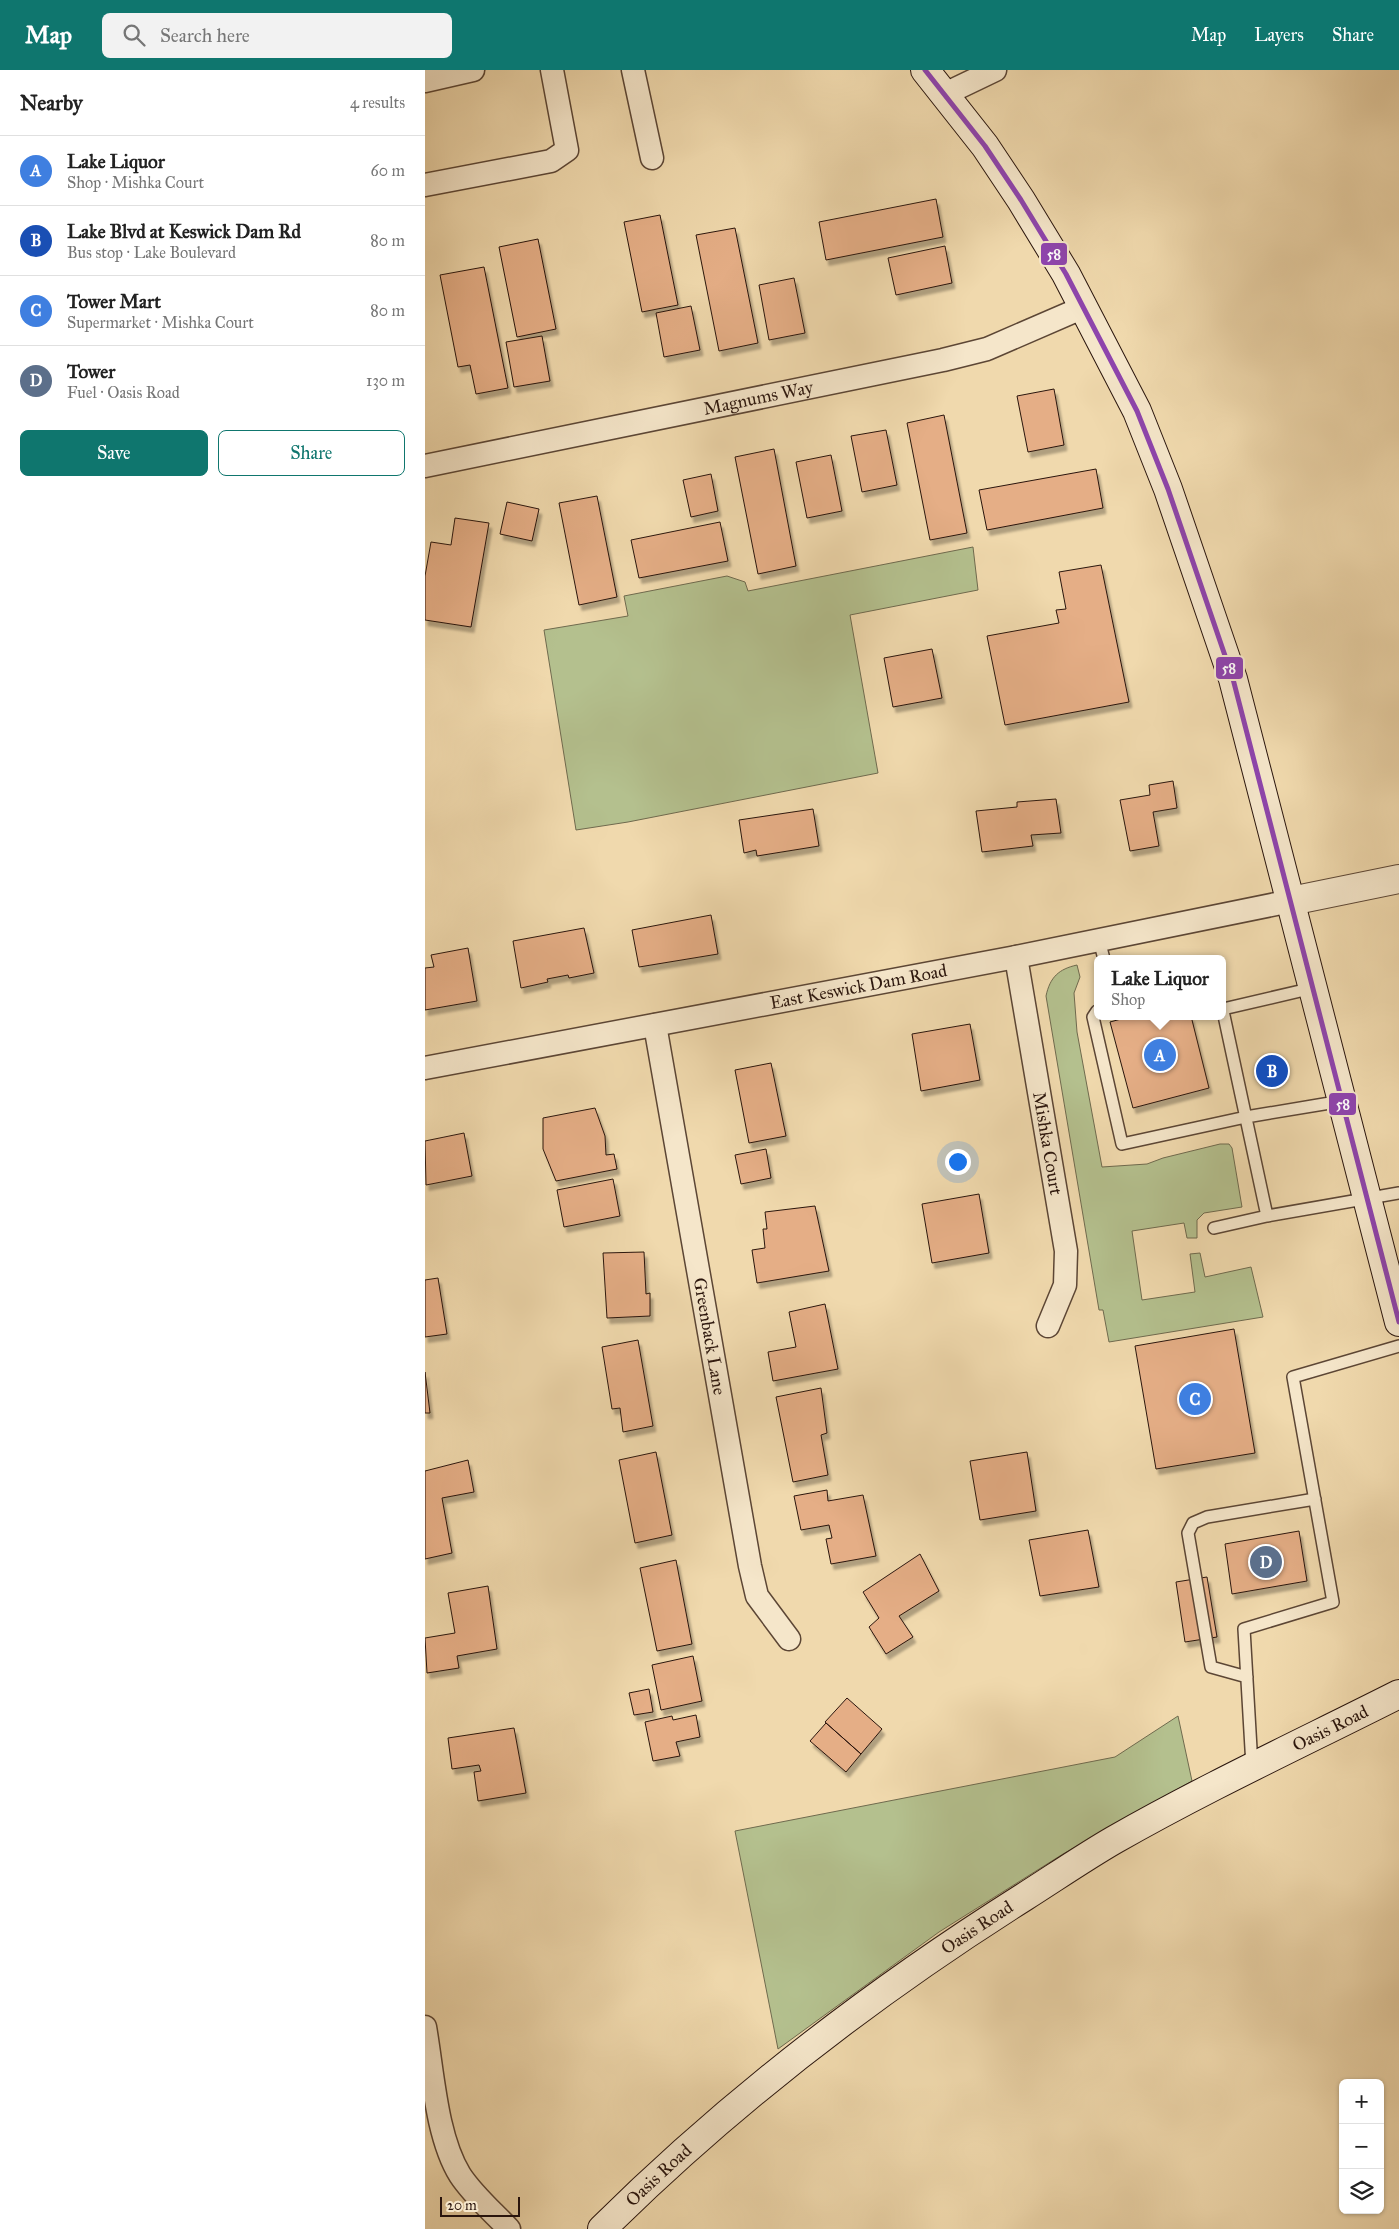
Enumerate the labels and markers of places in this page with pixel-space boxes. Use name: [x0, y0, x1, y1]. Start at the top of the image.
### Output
pin: A: [1144, 1036, 1176, 1074]
pin: B: [1256, 1052, 1288, 1090]
pin: C: [1179, 1380, 1211, 1418]
pin: D: [1250, 1543, 1282, 1581]

